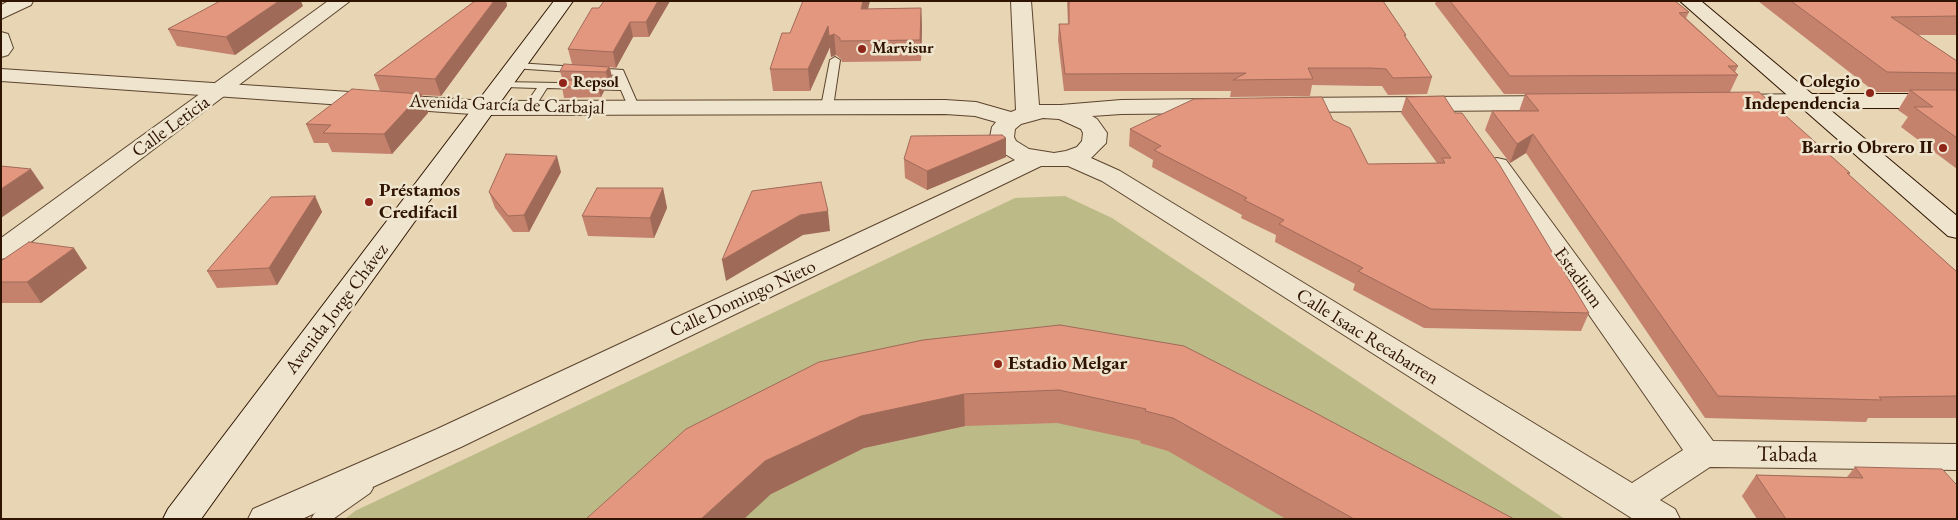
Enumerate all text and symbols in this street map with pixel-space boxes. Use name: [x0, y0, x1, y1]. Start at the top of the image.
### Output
place label: Marvisur: [872, 39, 934, 59]
marker: Marvisur: [856, 43, 868, 55]
place label: Colegio Independencia: [1744, 71, 1860, 115]
place label: Repsol: [573, 73, 619, 93]
marker: Repsol: [557, 77, 569, 89]
marker: Colegio Independencia: [1864, 87, 1876, 99]
street label: Avenida García de Carbajal: [409, 90, 605, 120]
street label: Calle Leticia: [128, 91, 214, 163]
place label: Barrio Obrero II: [1802, 137, 1933, 159]
marker: Barrio Obrero II: [1937, 142, 1949, 154]
place label: Préstamos Credifacil: [379, 180, 460, 224]
marker: Préstamos Credifacil: [363, 196, 375, 208]
street label: Avenida Jorge Chávez: [281, 239, 393, 379]
street label: Estadium: [1548, 243, 1608, 313]
street label: Calle Domingo Nieto: [666, 255, 820, 343]
street label: Calle Isaac Recabarren: [1292, 284, 1442, 390]
place label: Estadio Melgar: [1008, 353, 1127, 375]
marker: Estadio Melgar: [992, 358, 1004, 370]
street label: Tabada: [1756, 441, 1818, 469]

